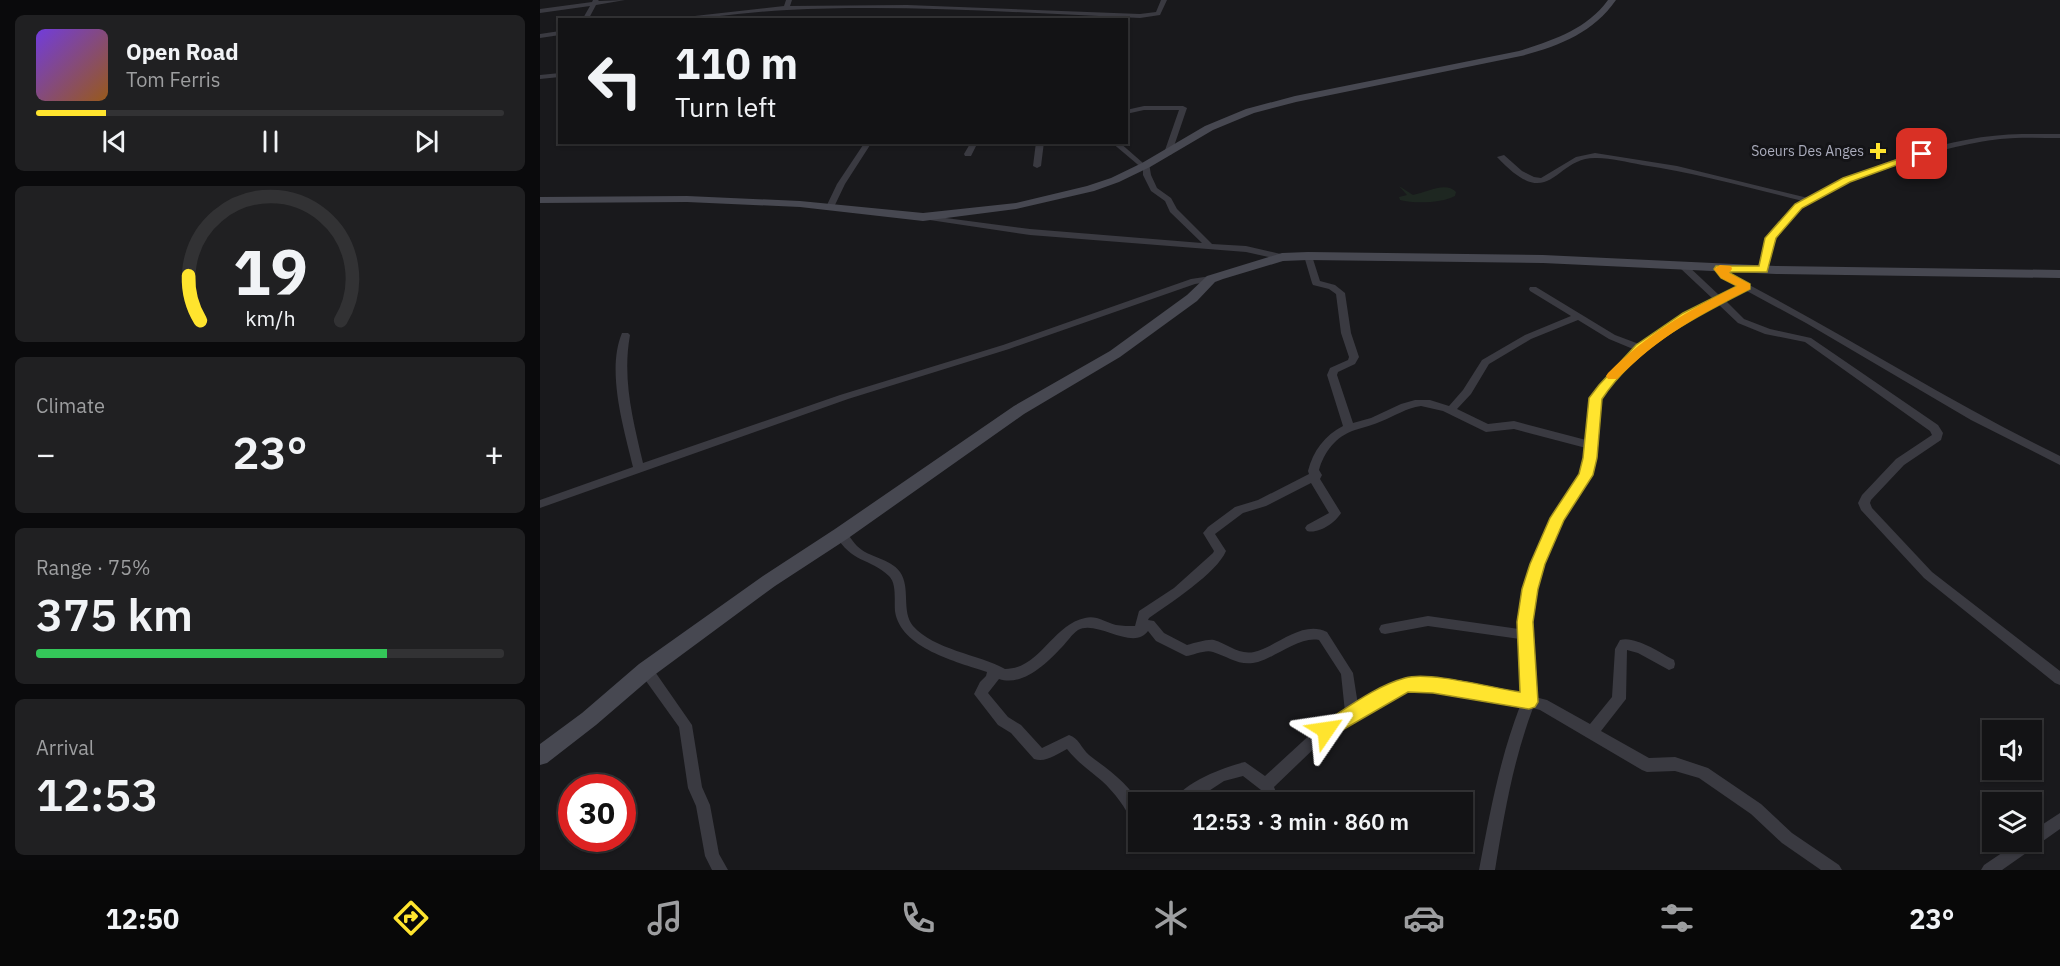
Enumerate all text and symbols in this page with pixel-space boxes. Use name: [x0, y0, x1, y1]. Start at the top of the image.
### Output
text: 110 m: [675, 36, 798, 91]
text: Open Road: [126, 37, 239, 66]
icon: left: [576, 42, 654, 120]
text: Tom Ferris: [126, 66, 221, 93]
text: Turn left: [675, 89, 776, 124]
icon: previous: [98, 125, 131, 158]
icon: pause: [254, 125, 287, 158]
icon: next: [410, 125, 443, 158]
pin: [1896, 128, 1947, 179]
icon: arrive: [1905, 137, 1938, 170]
place label: Soeurs Des Anges: [1751, 142, 1864, 160]
marker: Soeurs Des Anges: [1869, 142, 1887, 160]
text: 19: [233, 231, 307, 312]
text: km/h: [245, 304, 295, 332]
text: Climate: [36, 392, 105, 419]
text: 23°: [232, 423, 308, 481]
text: −: [36, 432, 56, 475]
text: +: [484, 432, 504, 475]
text: Range · 75%: [36, 554, 151, 581]
text: 375 km: [36, 585, 193, 643]
position arrow: [1294, 698, 1358, 762]
map controls: [1982, 720, 2042, 852]
button: sound: [1982, 720, 2042, 780]
text: Arrival: [36, 734, 94, 761]
text: 12:53: [36, 765, 158, 823]
speed limit sign: 30: [558, 774, 636, 852]
button: layers: [1982, 792, 2042, 852]
text: 12:53 · 3 min · 860 m: [1192, 807, 1409, 836]
icon: directions: [390, 897, 432, 939]
icon: music: [644, 897, 686, 939]
icon: phone: [897, 897, 939, 939]
icon: climate: [1150, 897, 1192, 939]
icon: car: [1403, 897, 1445, 939]
icon: filters: [1656, 897, 1698, 939]
text: 12:50: [106, 901, 179, 936]
text: 23°: [1909, 901, 1954, 936]

